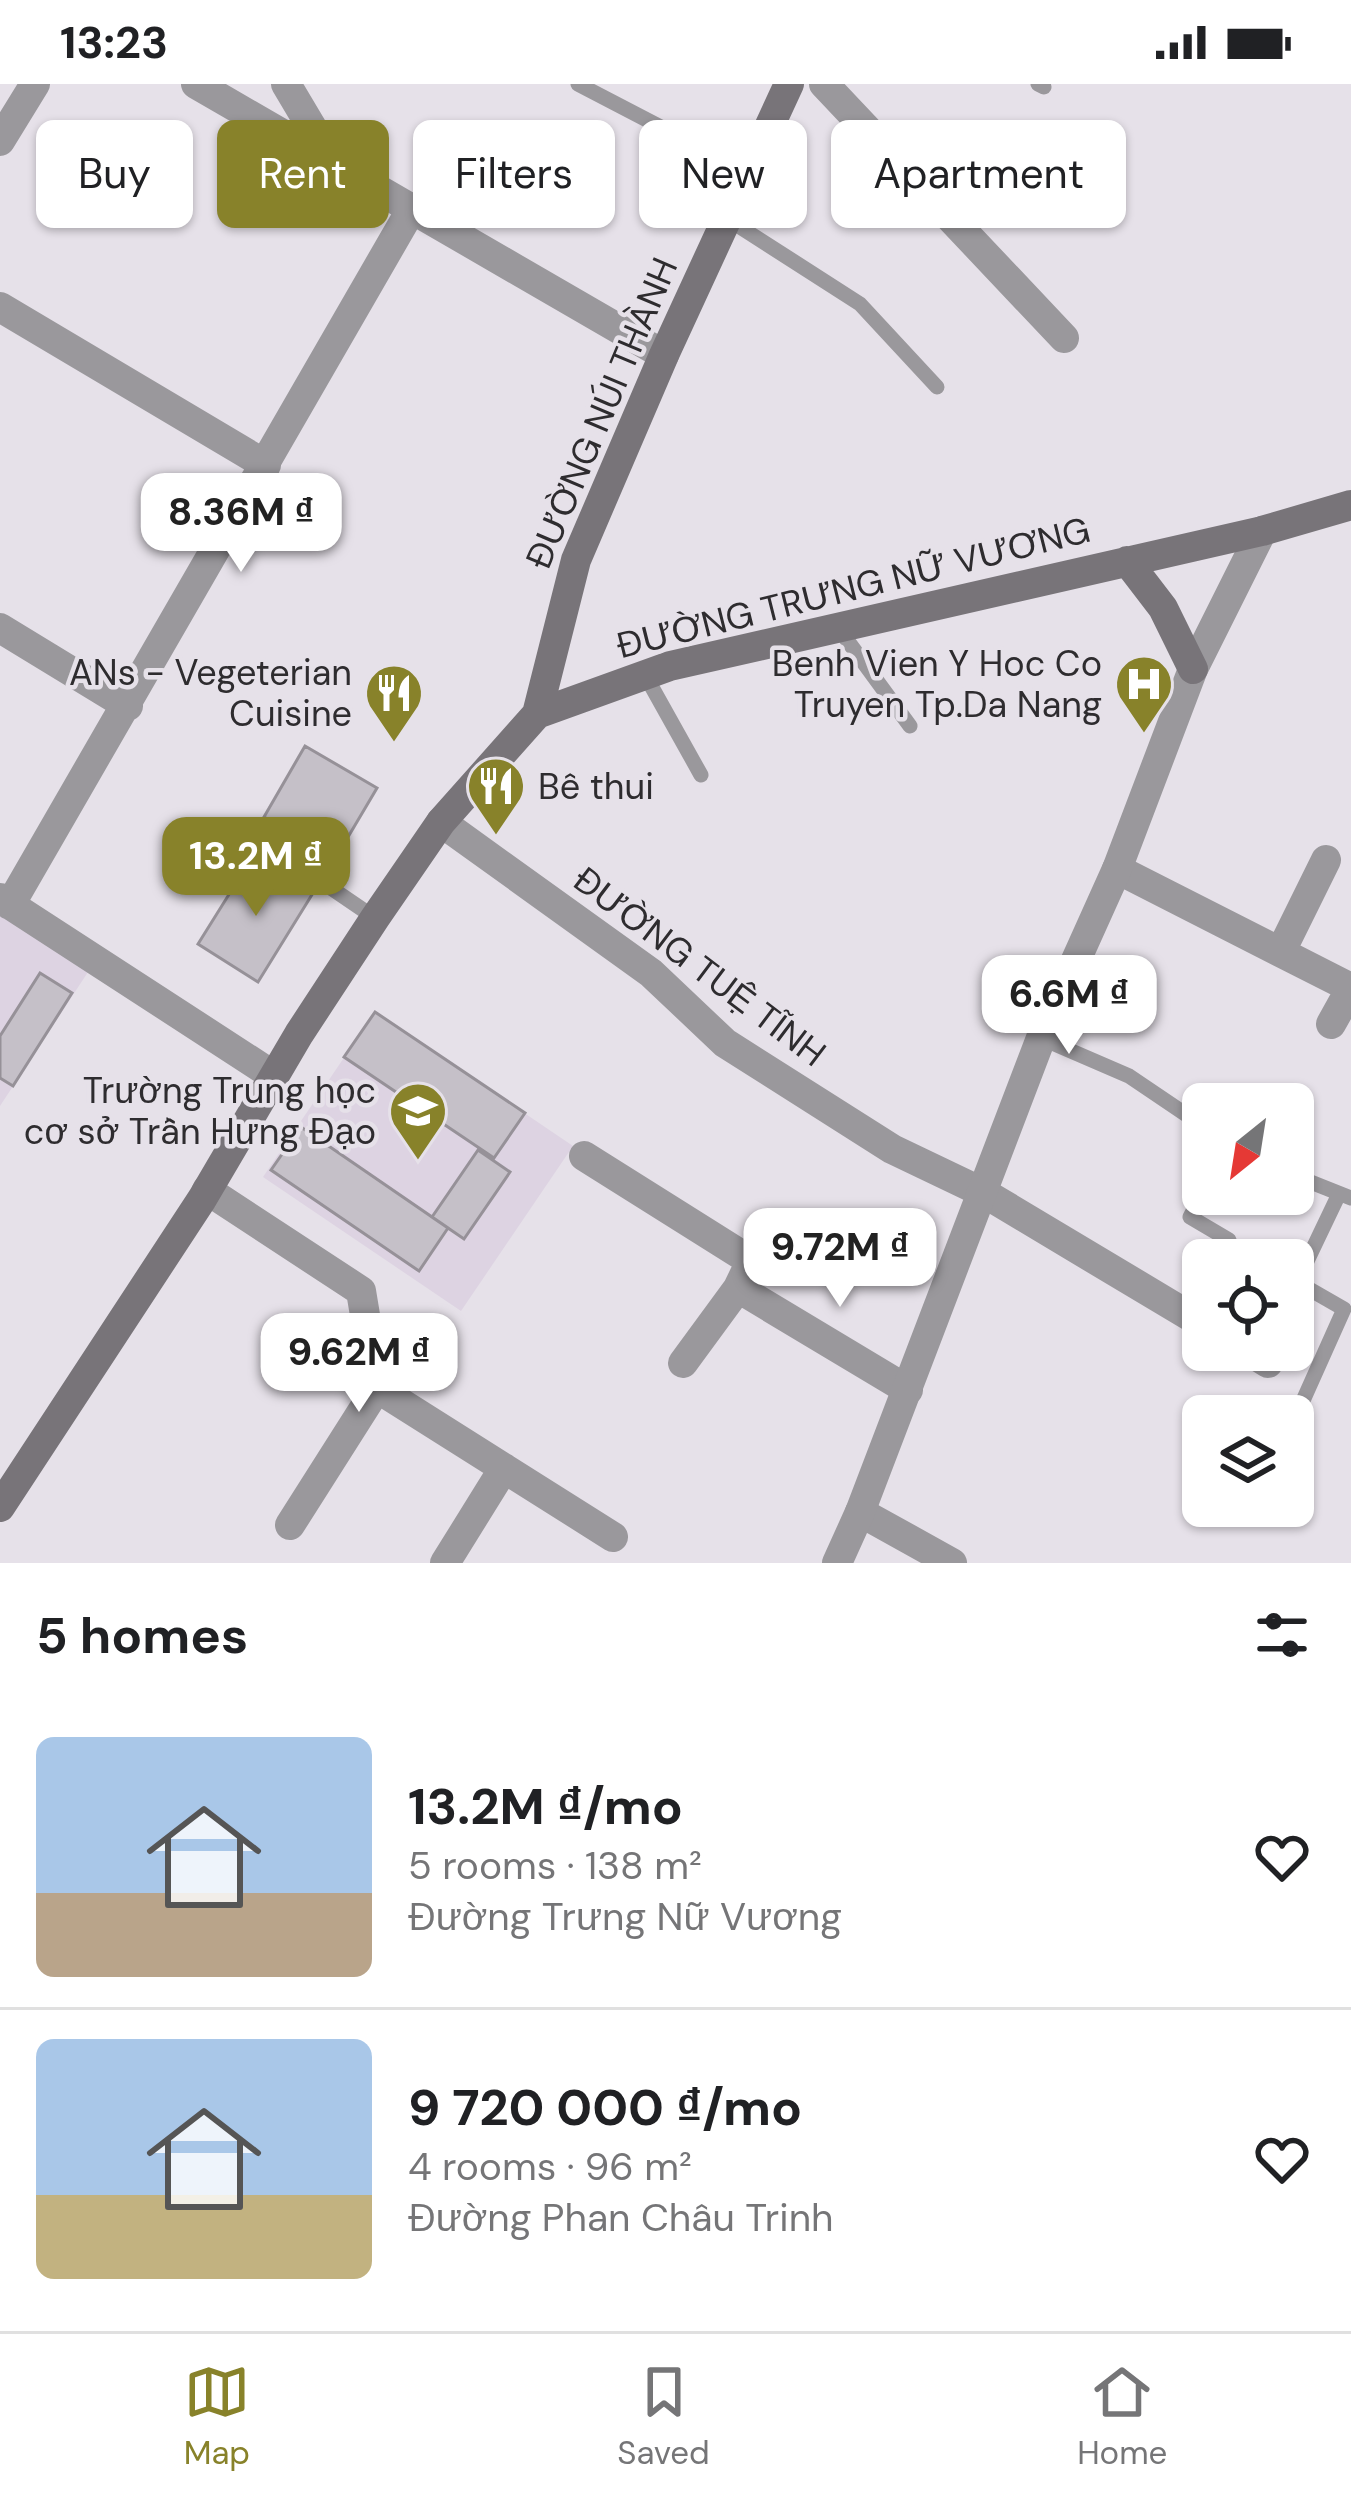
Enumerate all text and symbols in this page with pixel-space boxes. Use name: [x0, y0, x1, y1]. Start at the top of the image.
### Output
text: 13:23: [60, 13, 168, 72]
chip: Buy: [36, 120, 193, 228]
chip: Rent: [217, 120, 389, 228]
chip: Filters: [413, 120, 615, 228]
chip: New: [639, 120, 807, 228]
chip: Apartment: [831, 120, 1126, 228]
street label: ĐƯỜNG NÚI THÀNH: [515, 251, 688, 576]
pin: 8.36M ₫: [130, 473, 352, 575]
text: 8.36M ₫: [168, 486, 314, 537]
street label: ĐƯỜNG TRƯNG NỮ VƯƠNG: [612, 506, 1095, 669]
place label: Benh Vien Y Hoc Co Truyen Tp.Da Nang: [772, 640, 1102, 728]
place label: ANs - Vegeterian Cuisine: [69, 649, 352, 737]
hospital icon: Benh Vien Y Hoc Co Truyen Tp.Da Nang: [1113, 653, 1175, 735]
restaurant icon: ANs - Vegeterian Cuisine: [363, 662, 425, 744]
restaurant icon: Bê thui: [465, 755, 527, 837]
place label: Bê thui: [538, 763, 654, 810]
pin: 13.2M ₫: [145, 817, 367, 919]
text: 13.2M ₫: [189, 830, 323, 881]
street label: ĐƯỜNG TUỆ TĨNH: [564, 856, 835, 1077]
pin: 6.6M ₫: [971, 955, 1167, 1057]
text: 6.6M ₫: [1009, 968, 1129, 1019]
place label: Trường Trung học cơ sở Trần Hưng Đạo: [24, 1067, 376, 1155]
school or university icon: Trường Trung học cơ sở Trần Hưng Đạo: [387, 1080, 449, 1162]
north arrow: [1182, 1083, 1314, 1215]
map controls: [1182, 1083, 1314, 1527]
pin: 9.72M ₫: [729, 1208, 951, 1310]
text: 9.72M ₫: [770, 1221, 910, 1272]
button: locate: [1182, 1239, 1314, 1371]
pin: 9.62M ₫: [248, 1313, 470, 1415]
text: 9.62M ₫: [288, 1326, 430, 1377]
button: layers: [1182, 1395, 1314, 1527]
text: 5 homes: [36, 1602, 248, 1669]
icon: filters: [1249, 1602, 1315, 1668]
text: 13.2M ₫/mo: [408, 1773, 683, 1840]
icon: home: [132, 1785, 276, 1929]
icon: heart: [1249, 1824, 1315, 1890]
text: 5 rooms · 138 m²: [408, 1840, 702, 1891]
text: Đường Trưng Nữ Vương: [408, 1891, 842, 1942]
text: 9 720 000 ₫/mo: [408, 2074, 802, 2141]
icon: home: [132, 2087, 276, 2231]
icon: heart: [1249, 2126, 1315, 2192]
text: 4 rooms · 96 m²: [408, 2141, 692, 2192]
text: Đường Phan Châu Trinh: [408, 2192, 833, 2243]
tab: Map: [184, 2359, 250, 2474]
tab: Saved: [617, 2359, 710, 2474]
tab: Home: [1077, 2359, 1167, 2474]

